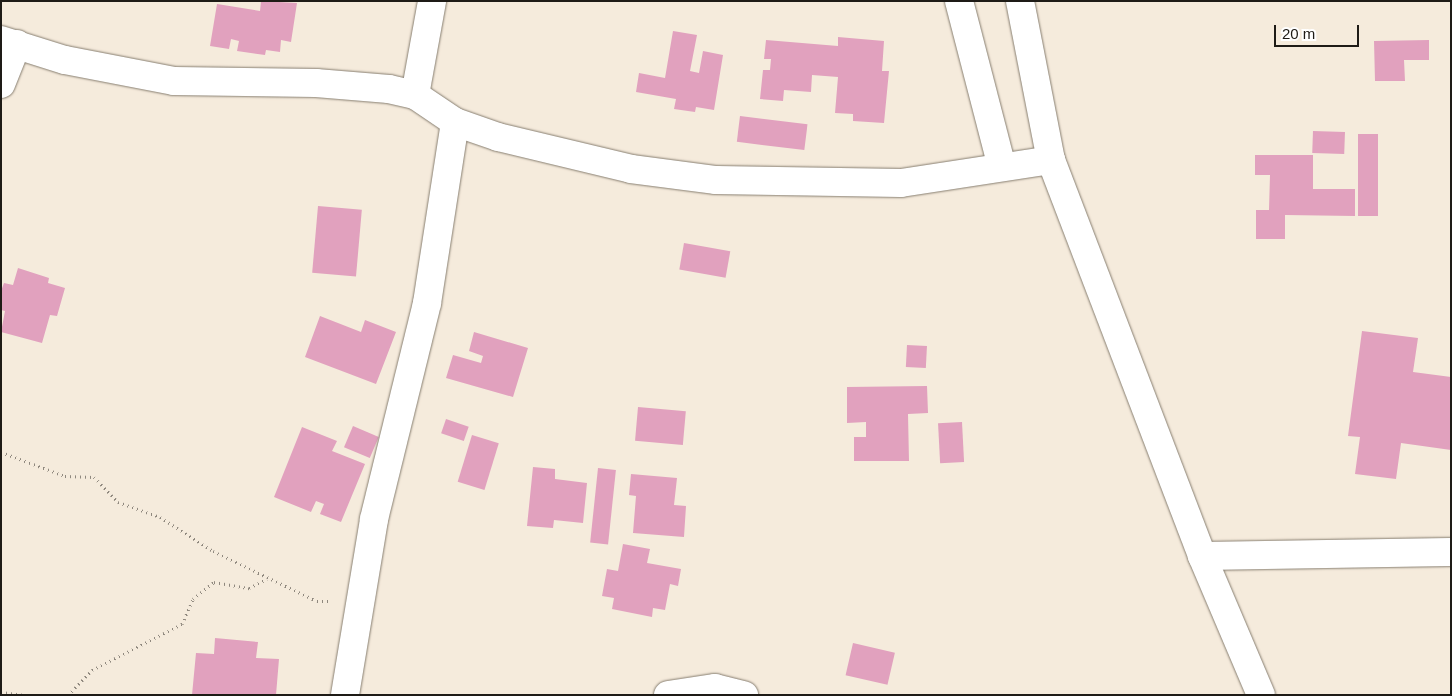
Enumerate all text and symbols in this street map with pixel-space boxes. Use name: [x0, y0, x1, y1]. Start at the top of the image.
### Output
scale bar: [1277, 15, 1362, 47]
text: 20 m: [1282, 25, 1315, 42]

